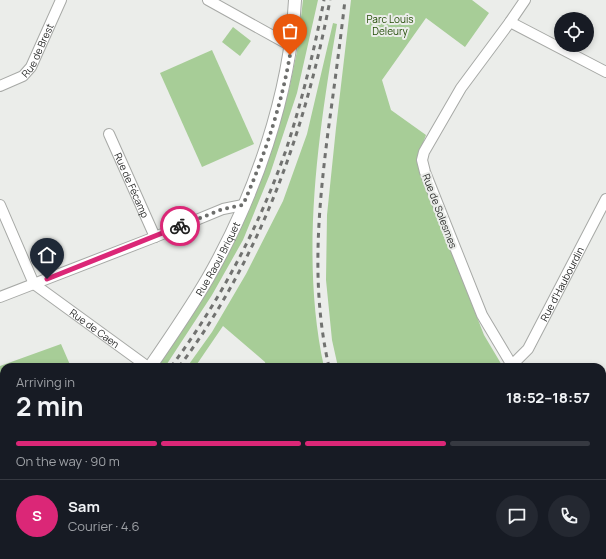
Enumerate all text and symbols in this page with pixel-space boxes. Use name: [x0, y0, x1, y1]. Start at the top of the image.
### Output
park label: Parc Louis Deleury: [367, 12, 413, 38]
map controls: [554, 12, 594, 52]
button: locate: [554, 12, 594, 52]
pin: [273, 14, 307, 55]
icon: bag: [279, 20, 301, 42]
street label: Rue de Brest: [18, 21, 57, 80]
street label: Rue de Fécamp: [111, 150, 153, 220]
street label: Rue de Solesmes: [419, 172, 461, 250]
courier: [160, 206, 200, 246]
icon: bike: [169, 215, 191, 237]
street label: Rue Raoul Briquet: [192, 219, 243, 298]
pin: [30, 238, 64, 279]
icon: home: [36, 244, 58, 266]
street label: Rue d'Haubourdin: [537, 244, 587, 324]
street label: Rue de Caen: [67, 305, 122, 351]
text: Arriving in: [16, 373, 75, 391]
text: 18:52–18:57: [506, 387, 590, 408]
text: 2 min: [16, 388, 84, 424]
text: On the way · 90 m: [16, 452, 120, 470]
button: chat: [496, 495, 538, 537]
button: phone: [548, 495, 590, 537]
text: Sam: [68, 496, 100, 517]
text: S: [32, 505, 42, 526]
text: Courier · 4.6: [68, 517, 140, 535]

